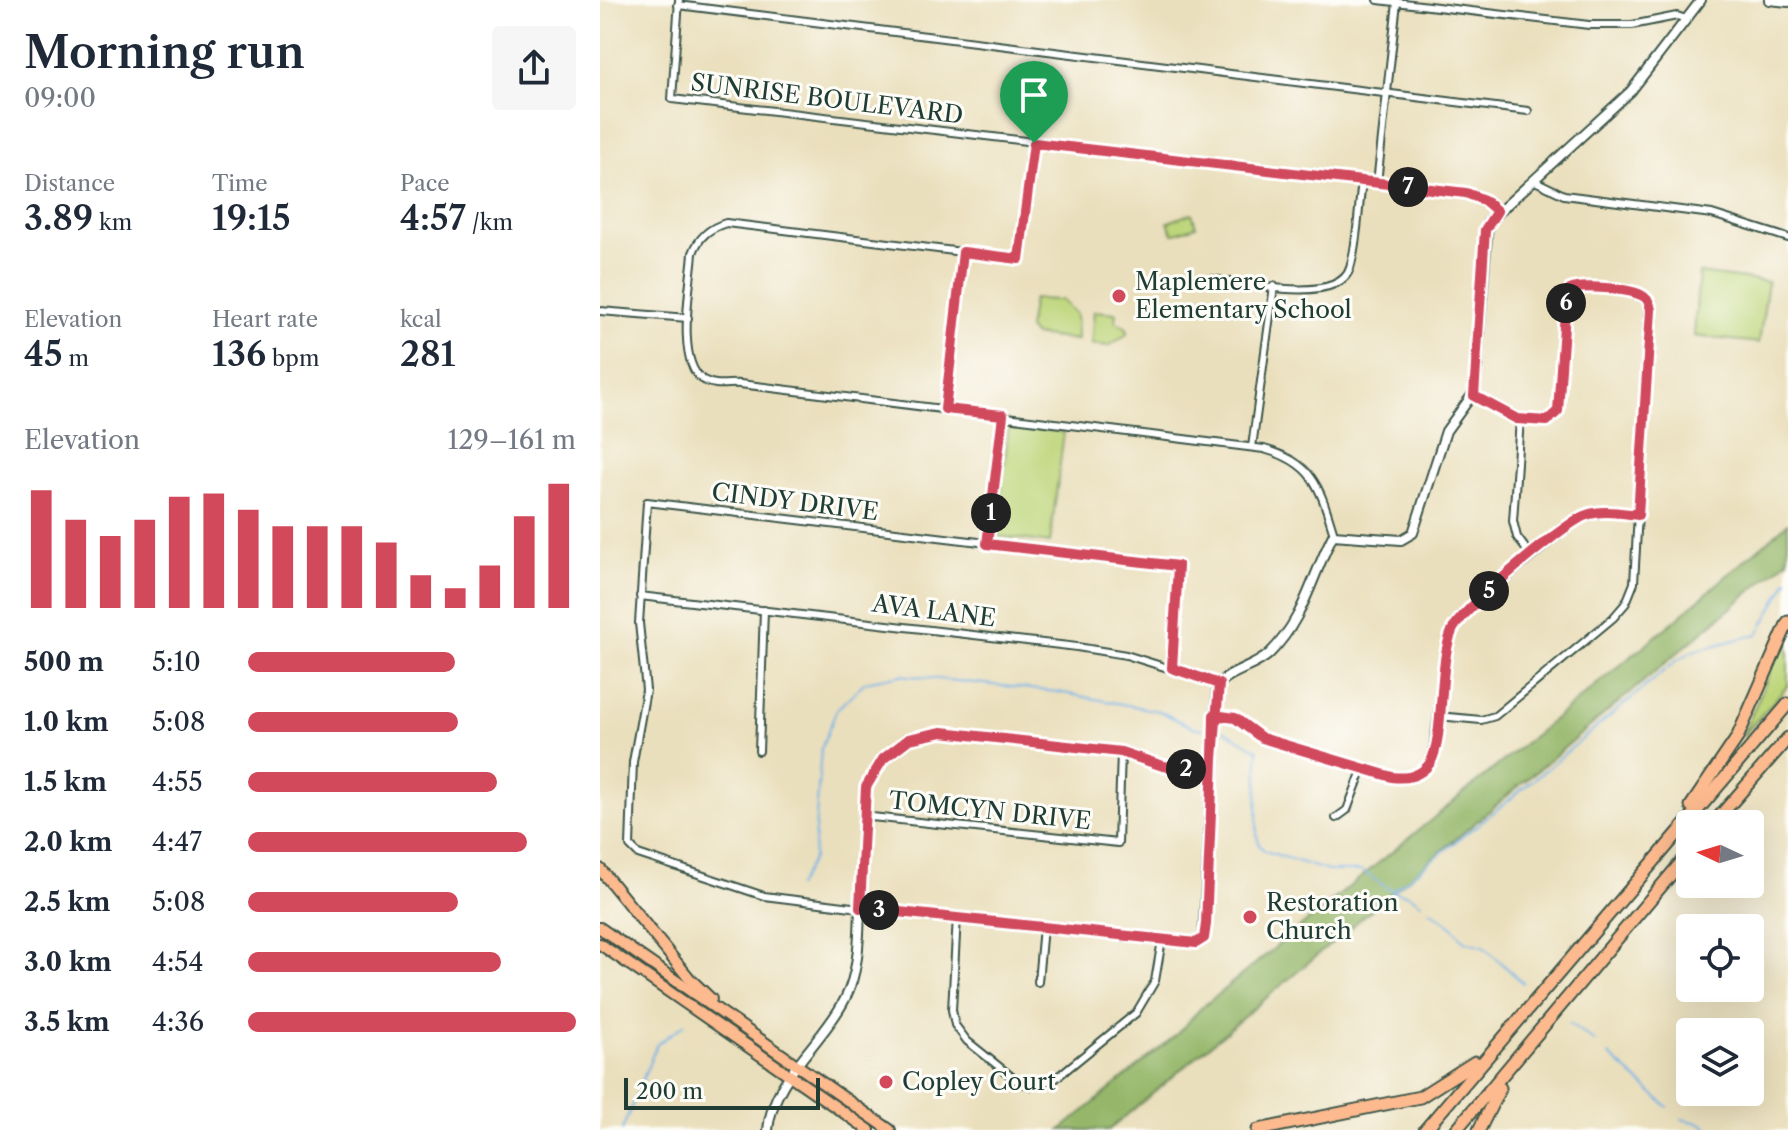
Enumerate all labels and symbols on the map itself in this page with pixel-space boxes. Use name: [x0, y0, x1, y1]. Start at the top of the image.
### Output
pin: [1000, 61, 1068, 143]
street label: SUNRISE BOULEVARD: [689, 67, 965, 130]
pin: 7: [1388, 167, 1428, 207]
place label: Maplemere Elementary School: [1135, 267, 1352, 324]
pin: 6: [1546, 283, 1586, 323]
marker: Maplemere Elementary School: [1110, 287, 1128, 305]
street label: CINDY DRIVE: [710, 477, 880, 526]
pin: 1: [971, 493, 1011, 533]
pin: 5: [1469, 571, 1509, 611]
street label: AVA LANE: [870, 588, 998, 632]
pin: 2: [1166, 749, 1206, 789]
street label: TOMCYN DRIVE: [888, 785, 1093, 836]
north arrow: [1676, 810, 1764, 898]
place label: Restoration Church: [1266, 888, 1399, 945]
pin: 3: [859, 890, 899, 930]
marker: Restoration Church: [1241, 908, 1259, 926]
place label: Copley Court: [902, 1067, 1056, 1096]
marker: Copley Court: [877, 1073, 895, 1091]
scale bar: [624, 1074, 820, 1110]

